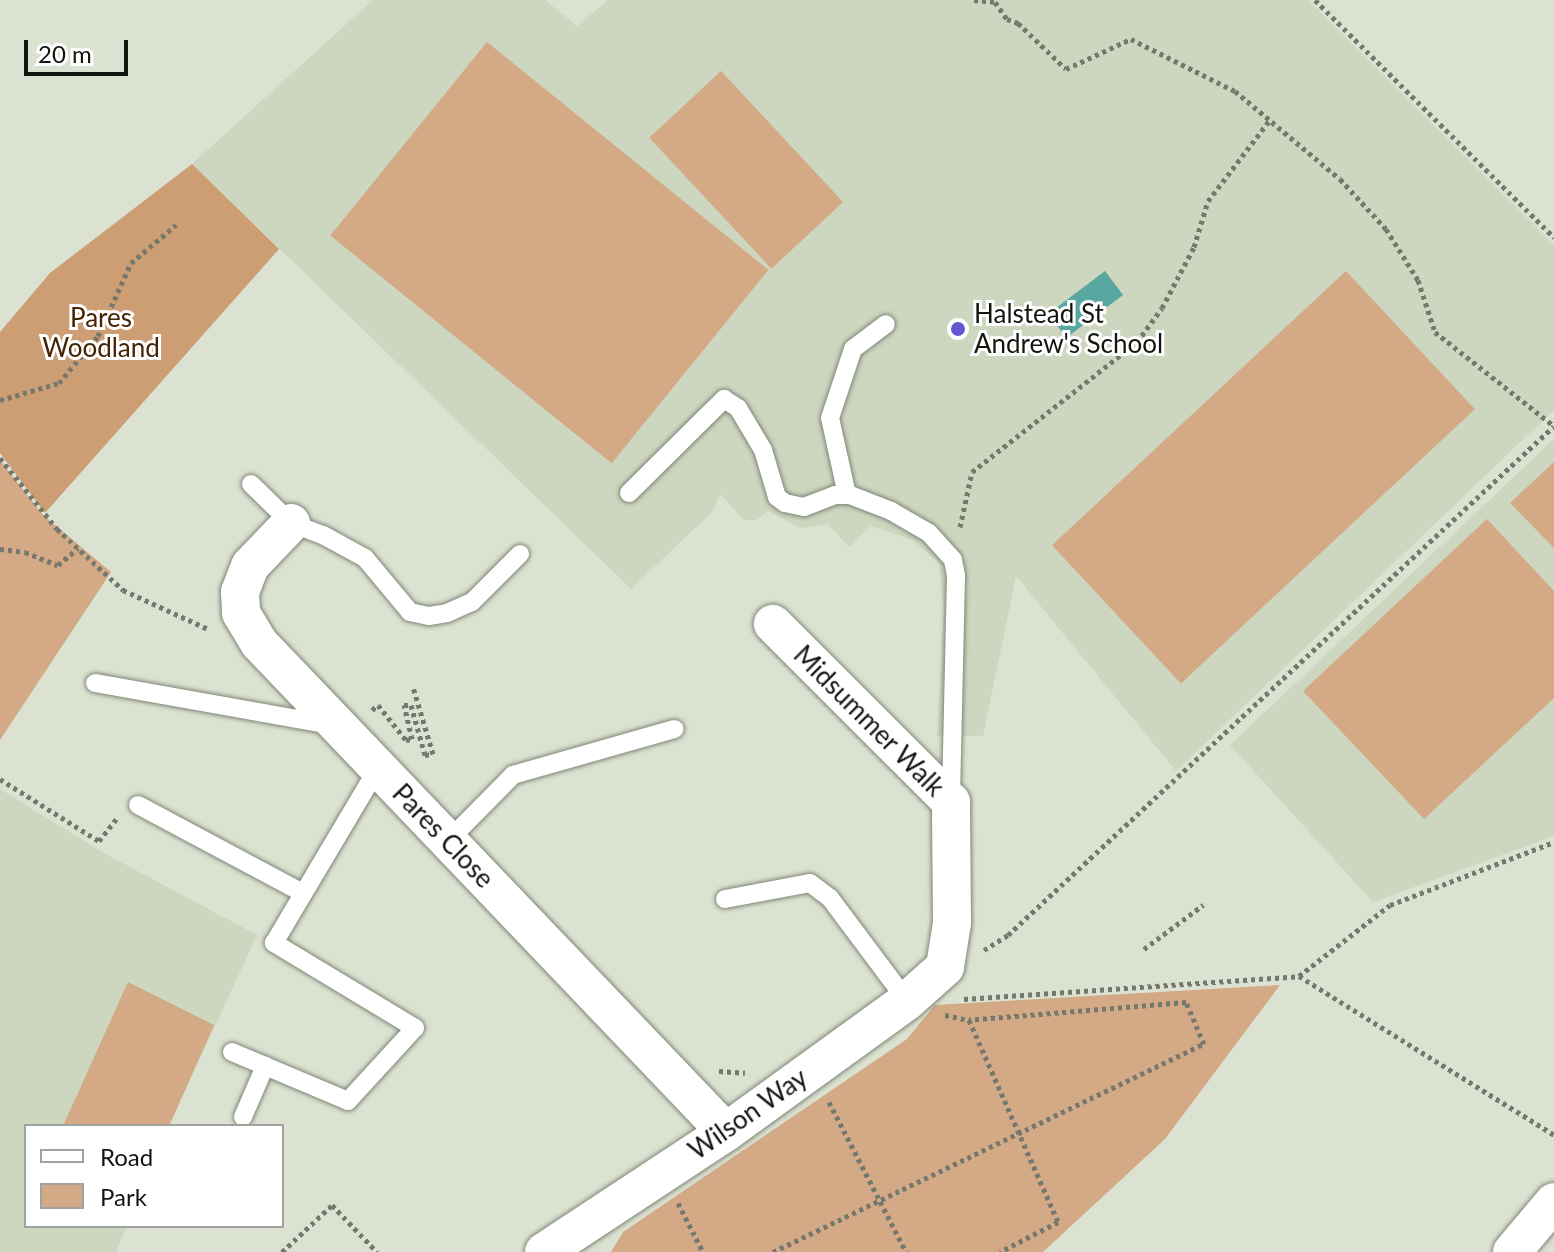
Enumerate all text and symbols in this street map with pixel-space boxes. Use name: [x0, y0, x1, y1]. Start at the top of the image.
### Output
scale bar: [28, 24, 132, 74]
text: 20 m: [38, 39, 92, 68]
place label: Halstead St Andrew's School: [974, 298, 1163, 360]
park label: Pares Woodland: [42, 302, 160, 364]
marker: Halstead St Andrew's School: [949, 320, 967, 338]
street label: Midsummer Walk: [787, 639, 951, 803]
street label: Pares Close: [386, 778, 500, 894]
street label: Wilson Way: [683, 1062, 813, 1166]
legend: [24, 1124, 284, 1228]
text: Road: [100, 1142, 153, 1171]
text: Park: [100, 1182, 147, 1211]

